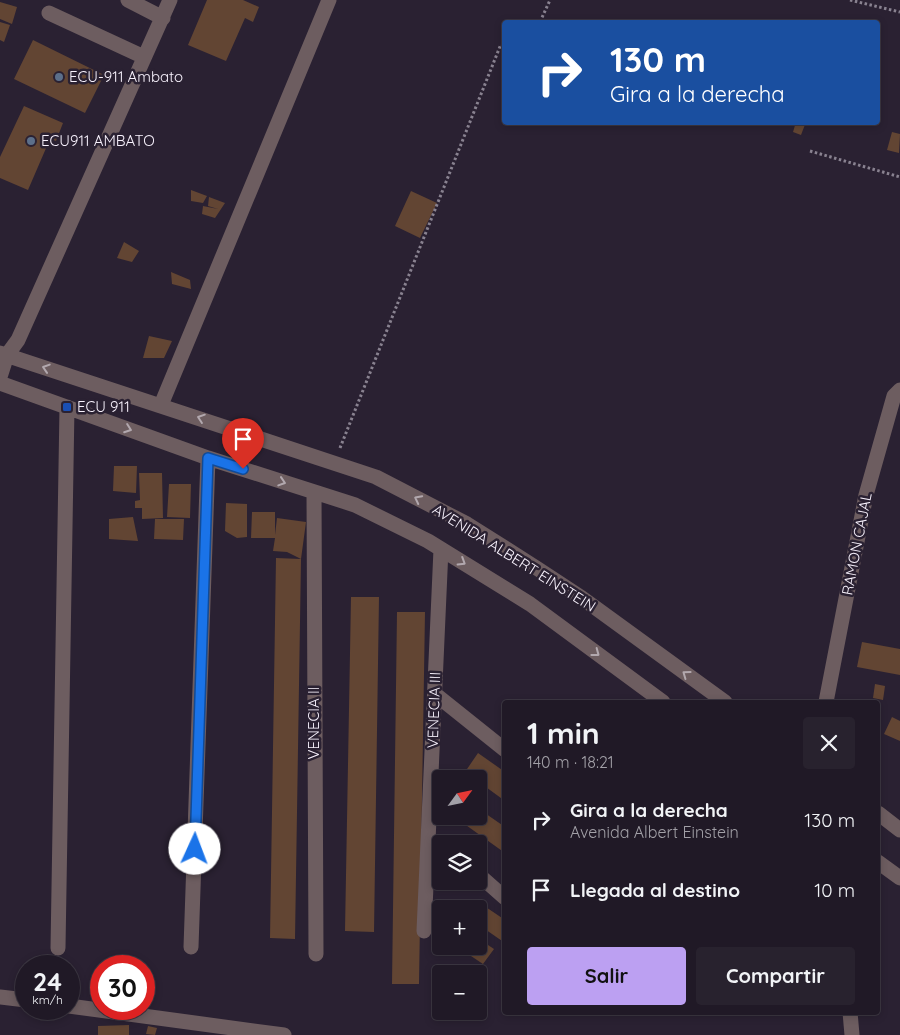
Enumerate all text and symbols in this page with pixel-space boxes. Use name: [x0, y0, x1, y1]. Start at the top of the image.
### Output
text: 130 m: [610, 37, 706, 81]
icon: right: [527, 40, 592, 105]
place label: ECU-911 Ambato: [69, 67, 183, 86]
marker: ECU-911 Ambato: [53, 71, 65, 83]
text: Gira a la derecha: [610, 80, 785, 108]
place label: ECU911 AMBATO: [41, 131, 155, 150]
marker: ECU911 AMBATO: [25, 135, 37, 147]
one-way arrow: [43, 363, 51, 373]
place label: ECU 911: [77, 397, 130, 416]
marker: ECU 911: [61, 401, 73, 413]
one-way arrow: [197, 414, 205, 424]
pin: [222, 418, 264, 469]
one-way arrow: [124, 423, 132, 433]
icon: arrive: [229, 425, 257, 453]
one-way arrow: [277, 476, 286, 486]
street label: RAMON CAJAL: [837, 491, 876, 597]
one-way arrow: [415, 495, 424, 505]
street label: AVENIDA ALBERT EINSTEIN: [429, 499, 599, 616]
one-way arrow: [456, 555, 465, 565]
one-way arrow: [590, 647, 600, 656]
street label: VENECIA III: [423, 671, 444, 749]
one-way arrow: [682, 671, 692, 680]
street label: VENECIA II: [304, 687, 323, 759]
text: 1 min: [527, 714, 600, 752]
button: close: [803, 717, 855, 769]
text: 140 m · 18:21: [527, 752, 614, 772]
north arrow: [432, 770, 488, 825]
map controls: [432, 770, 487, 1020]
text: Gira a la derecha: [570, 798, 728, 822]
icon: right: [527, 806, 555, 834]
text: 130 m: [804, 808, 855, 832]
position arrow: [168, 822, 220, 874]
text: Avenida Albert Einstein: [570, 822, 739, 842]
button: layers: [432, 835, 487, 890]
icon: arrive: [527, 876, 555, 904]
text: Llegada al destino: [570, 878, 740, 902]
text: 10 m: [814, 878, 855, 902]
button: +: [432, 900, 487, 955]
button: Salir: [527, 947, 686, 1005]
button: Compartir: [696, 947, 855, 1005]
speed limit sign: 30: [90, 955, 155, 1020]
button: −: [432, 965, 487, 1020]
text: 24: [33, 966, 62, 997]
text: km/h: [32, 992, 63, 1007]

